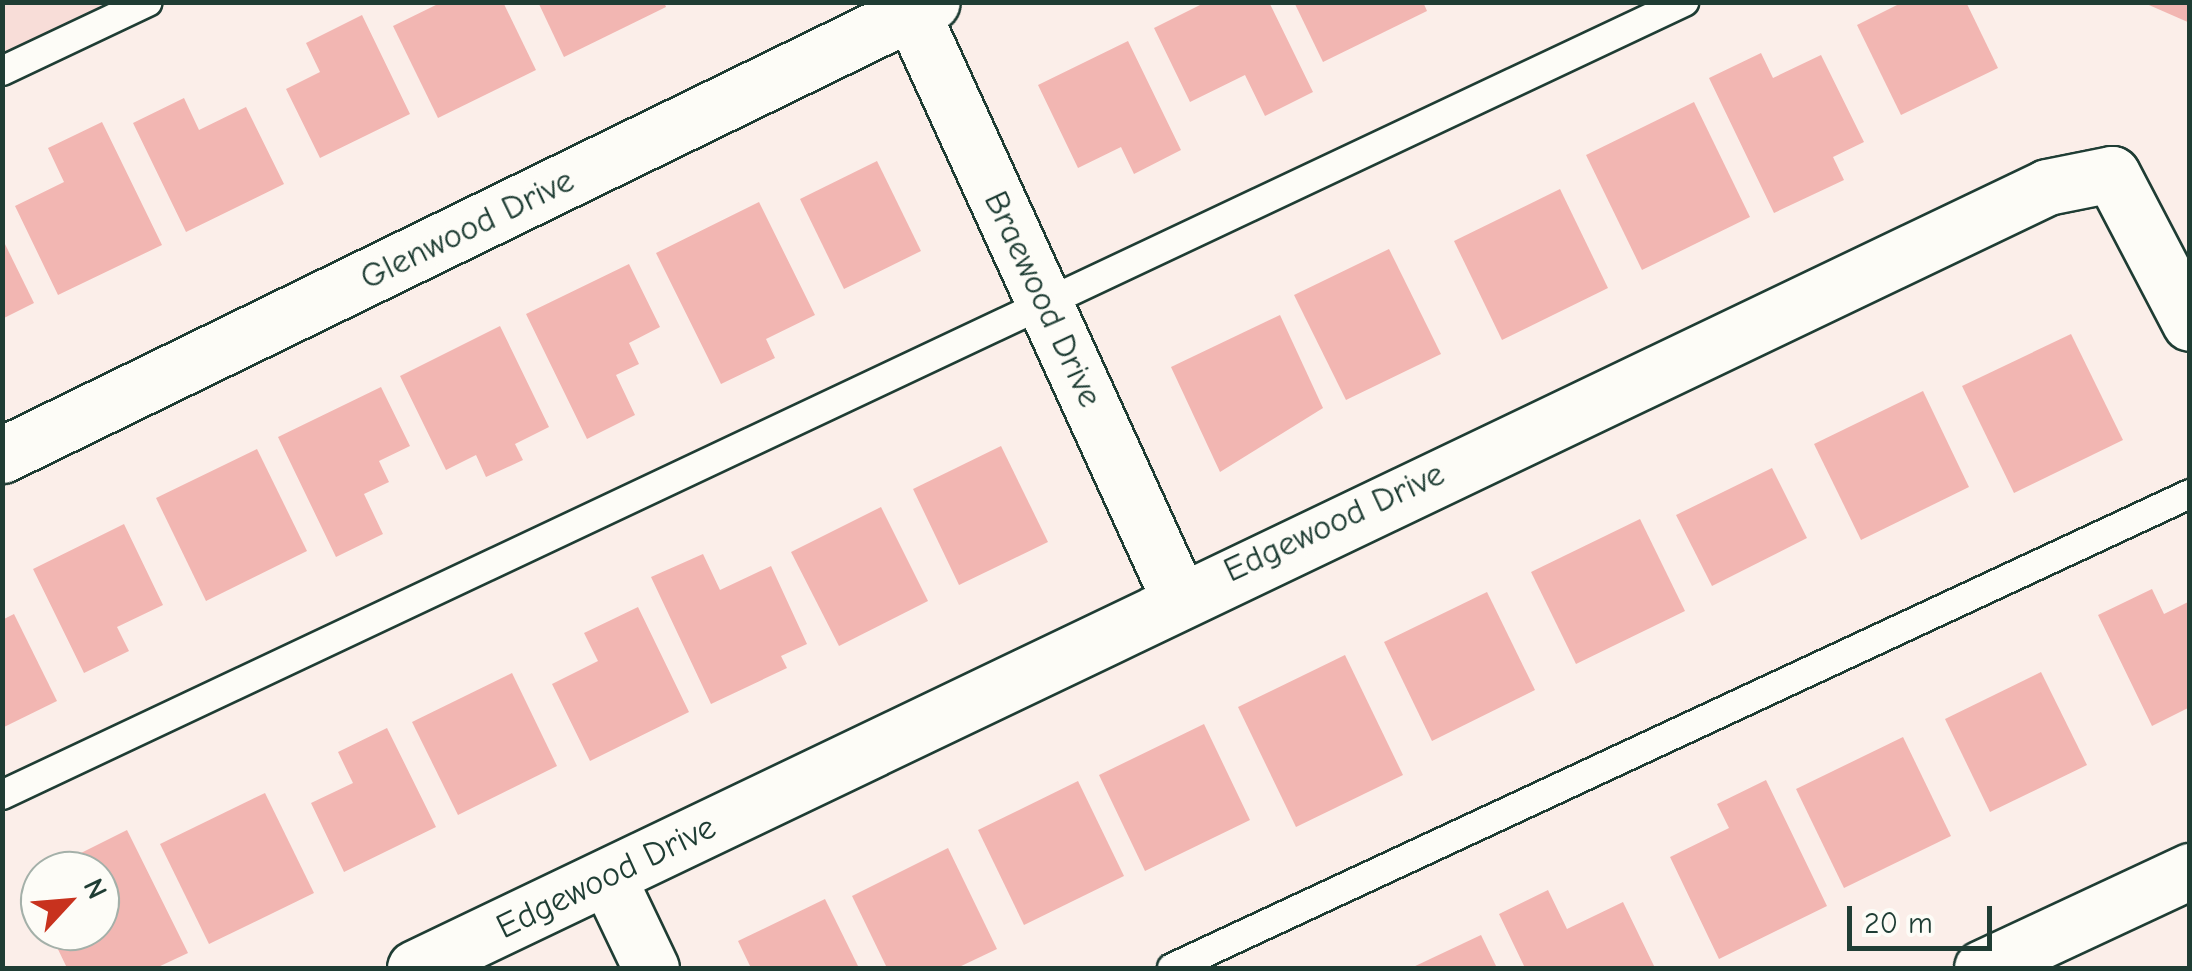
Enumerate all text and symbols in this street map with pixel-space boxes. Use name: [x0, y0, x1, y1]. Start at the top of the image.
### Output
street label: Glenwood Drive: [353, 159, 581, 299]
street label: Braewood Drive: [975, 184, 1111, 414]
street label: Edgewood Drive: [1217, 453, 1451, 591]
street label: Edgewood Drive: [490, 806, 722, 948]
north arrow: [20, 851, 120, 951]
text: N: [77, 873, 114, 904]
scale bar: [1852, 886, 1997, 948]
text: 20 m: [1864, 906, 1933, 941]

